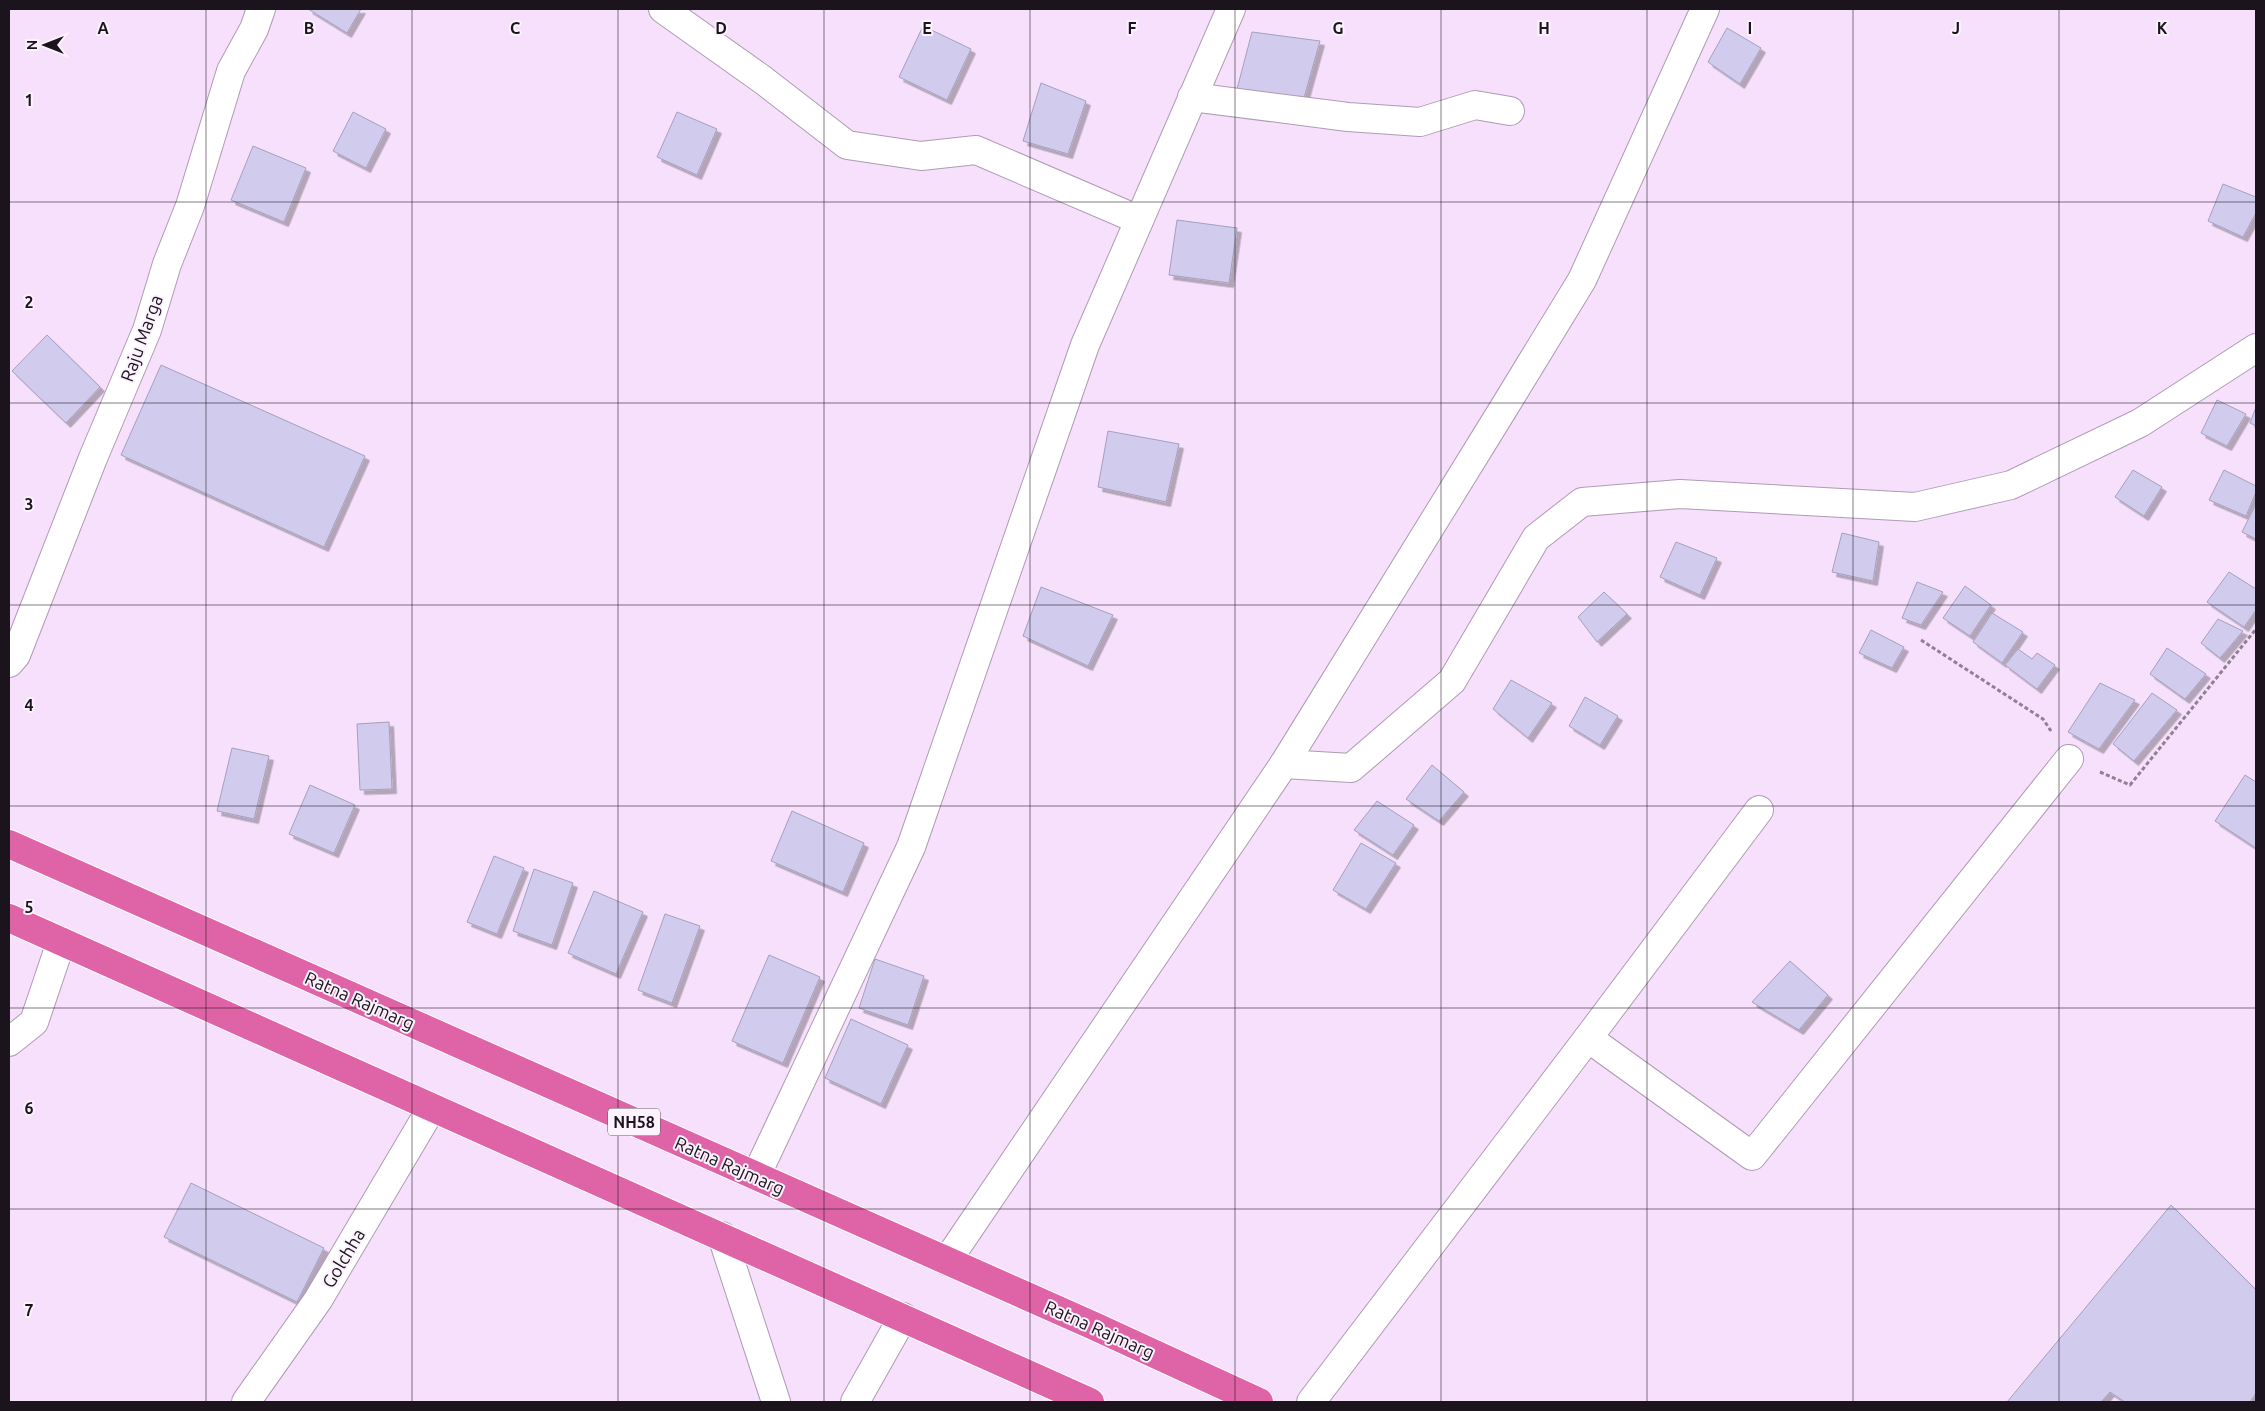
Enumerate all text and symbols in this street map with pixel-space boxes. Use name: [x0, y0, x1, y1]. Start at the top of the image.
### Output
text: A: [97, 19, 109, 37]
text: B: [304, 19, 314, 37]
text: C: [510, 19, 520, 37]
text: D: [715, 19, 727, 37]
text: E: [922, 19, 932, 37]
text: F: [1128, 19, 1137, 37]
text: G: [1332, 19, 1344, 37]
text: H: [1538, 19, 1550, 37]
text: I: [1748, 19, 1752, 37]
text: J: [1952, 19, 1960, 37]
text: K: [2157, 19, 2168, 37]
north arrow: [20, 20, 70, 70]
text: N: [24, 40, 40, 50]
text: 1: [24, 91, 34, 109]
street label: Raju Marga: [116, 292, 166, 384]
text: 2: [24, 293, 34, 311]
text: 3: [24, 495, 34, 513]
text: 4: [24, 696, 34, 714]
text: 5: [24, 898, 34, 916]
street label: Ratna Rajmarg: [302, 967, 418, 1033]
text: 6: [24, 1099, 34, 1117]
road number: NH58: [608, 1108, 660, 1136]
street label: Ratna Rajmarg: [672, 1132, 788, 1198]
street label: Golchha: [318, 1225, 368, 1291]
street label: Ratna Rajmarg: [1042, 1296, 1158, 1362]
text: 7: [24, 1301, 34, 1319]

